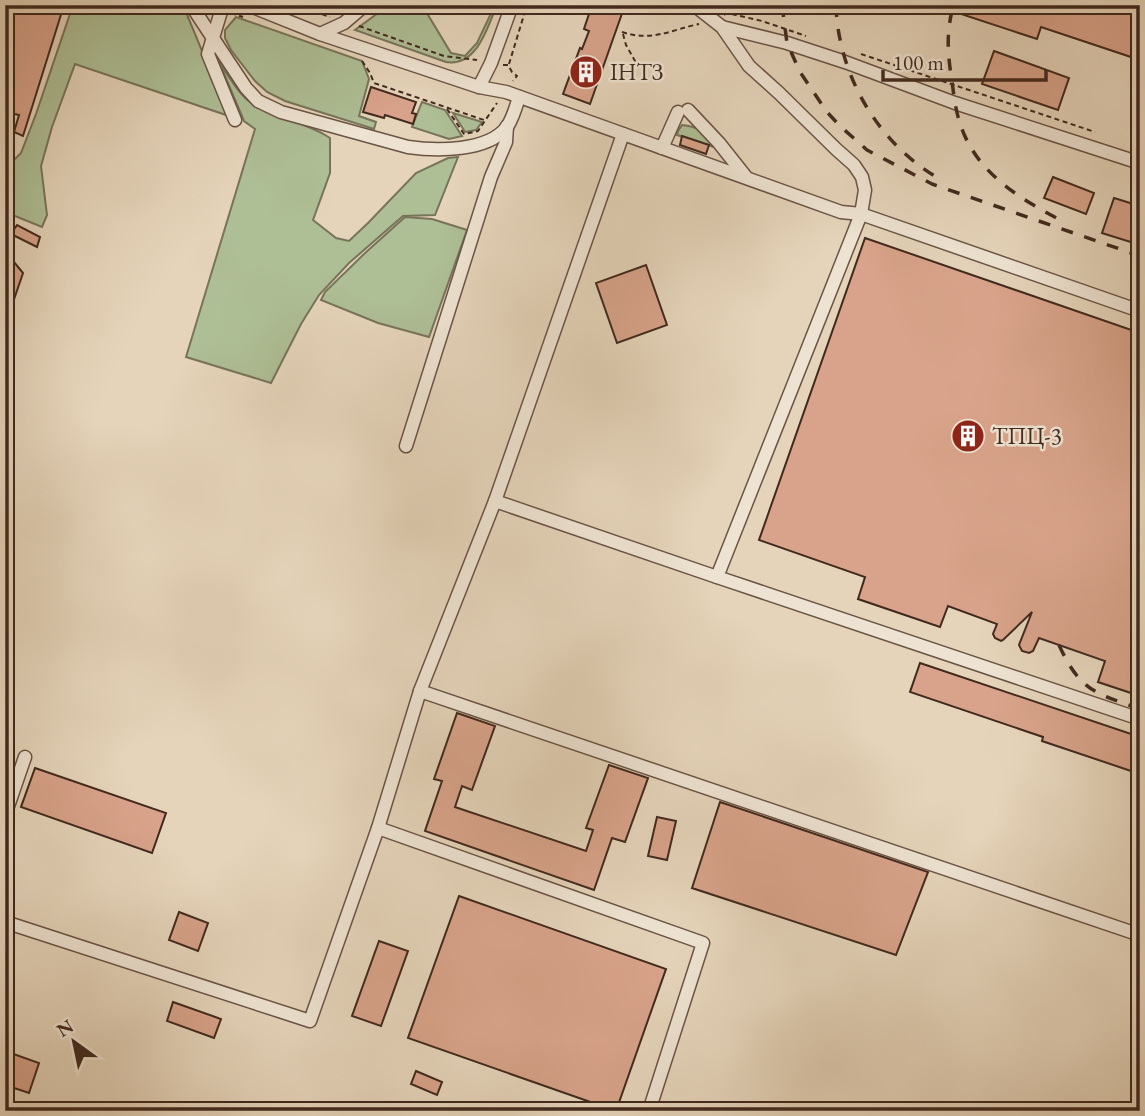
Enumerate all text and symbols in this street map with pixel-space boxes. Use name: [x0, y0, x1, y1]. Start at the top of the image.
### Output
scale bar: [883, 38, 1045, 82]
text: 100 m: [893, 49, 944, 76]
building icon: ІНТЗ: [567, 53, 605, 91]
place label: ІНТЗ: [610, 57, 664, 87]
building icon: ТПЦ-3: [949, 417, 987, 455]
place label: ТПЦ-3: [992, 421, 1062, 451]
north arrow: [38, 1007, 108, 1078]
text: N: [52, 1013, 79, 1043]

